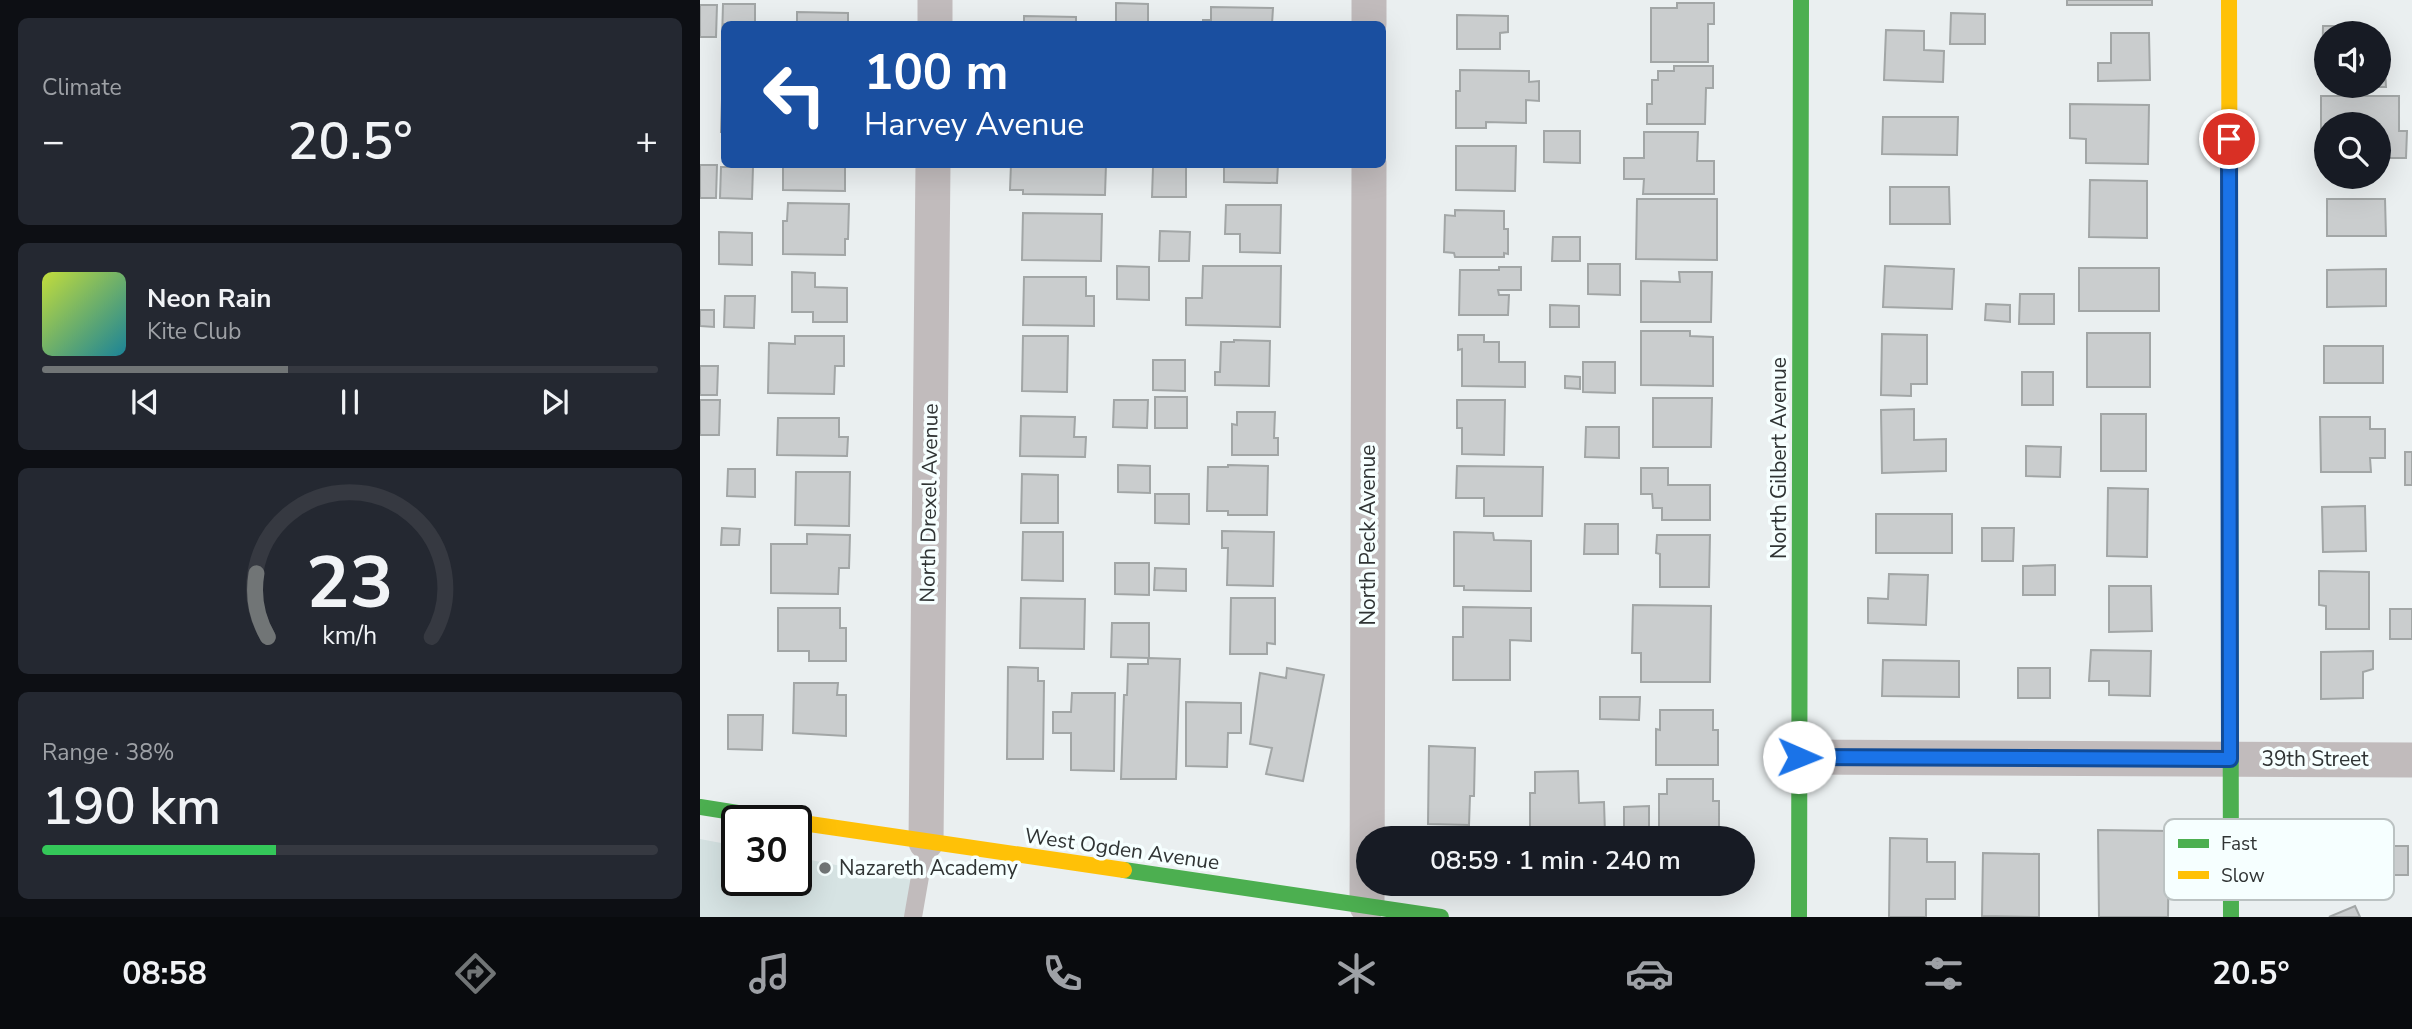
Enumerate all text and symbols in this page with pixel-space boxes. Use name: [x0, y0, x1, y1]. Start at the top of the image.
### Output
map controls: [2314, 21, 2391, 189]
button: sound: [2314, 21, 2391, 98]
text: 100 m: [864, 39, 1008, 106]
icon: left: [749, 49, 840, 140]
text: Climate: [42, 72, 122, 103]
text: Harvey Avenue: [864, 103, 1084, 146]
text: 20.5°: [287, 106, 413, 177]
pin: [2199, 109, 2259, 169]
button: search: [2314, 112, 2391, 189]
text: −: [42, 116, 65, 167]
text: +: [635, 116, 658, 167]
icon: arrive: [2210, 120, 2248, 158]
text: Neon Rain: [147, 281, 272, 316]
text: Kite Club: [147, 316, 241, 347]
street label: North Gilbert Avenue: [1765, 357, 1793, 559]
icon: previous: [126, 383, 164, 421]
icon: pause: [331, 383, 369, 421]
icon: next: [536, 383, 574, 421]
street label: North Drexel Avenue: [913, 403, 945, 603]
street label: North Peck Avenue: [1354, 444, 1382, 626]
text: 23: [306, 533, 394, 633]
text: km/h: [322, 619, 378, 653]
position arrow: [1762, 720, 1836, 794]
text: Range · 38%: [42, 737, 174, 768]
street label: 39th Street: [2261, 745, 2369, 773]
text: 190 km: [42, 771, 221, 842]
speed limit sign: 30: [721, 805, 812, 896]
legend: [2164, 819, 2394, 900]
street label: West Ogden Avenue: [1023, 821, 1221, 877]
text: Fast: [2221, 831, 2257, 857]
text: 08:59 · 1 min · 240 m: [1430, 843, 1681, 878]
place label: Nazareth Academy: [839, 854, 1018, 882]
marker: Nazareth Academy: [817, 860, 833, 876]
text: Slow: [2221, 863, 2265, 889]
icon: directions: [451, 949, 500, 998]
icon: music: [745, 949, 794, 998]
icon: phone: [1038, 949, 1087, 998]
icon: climate: [1332, 949, 1381, 998]
icon: car: [1625, 949, 1674, 998]
icon: filters: [1919, 949, 1968, 998]
text: 08:58: [122, 952, 207, 995]
text: 20.5°: [2212, 952, 2290, 995]

